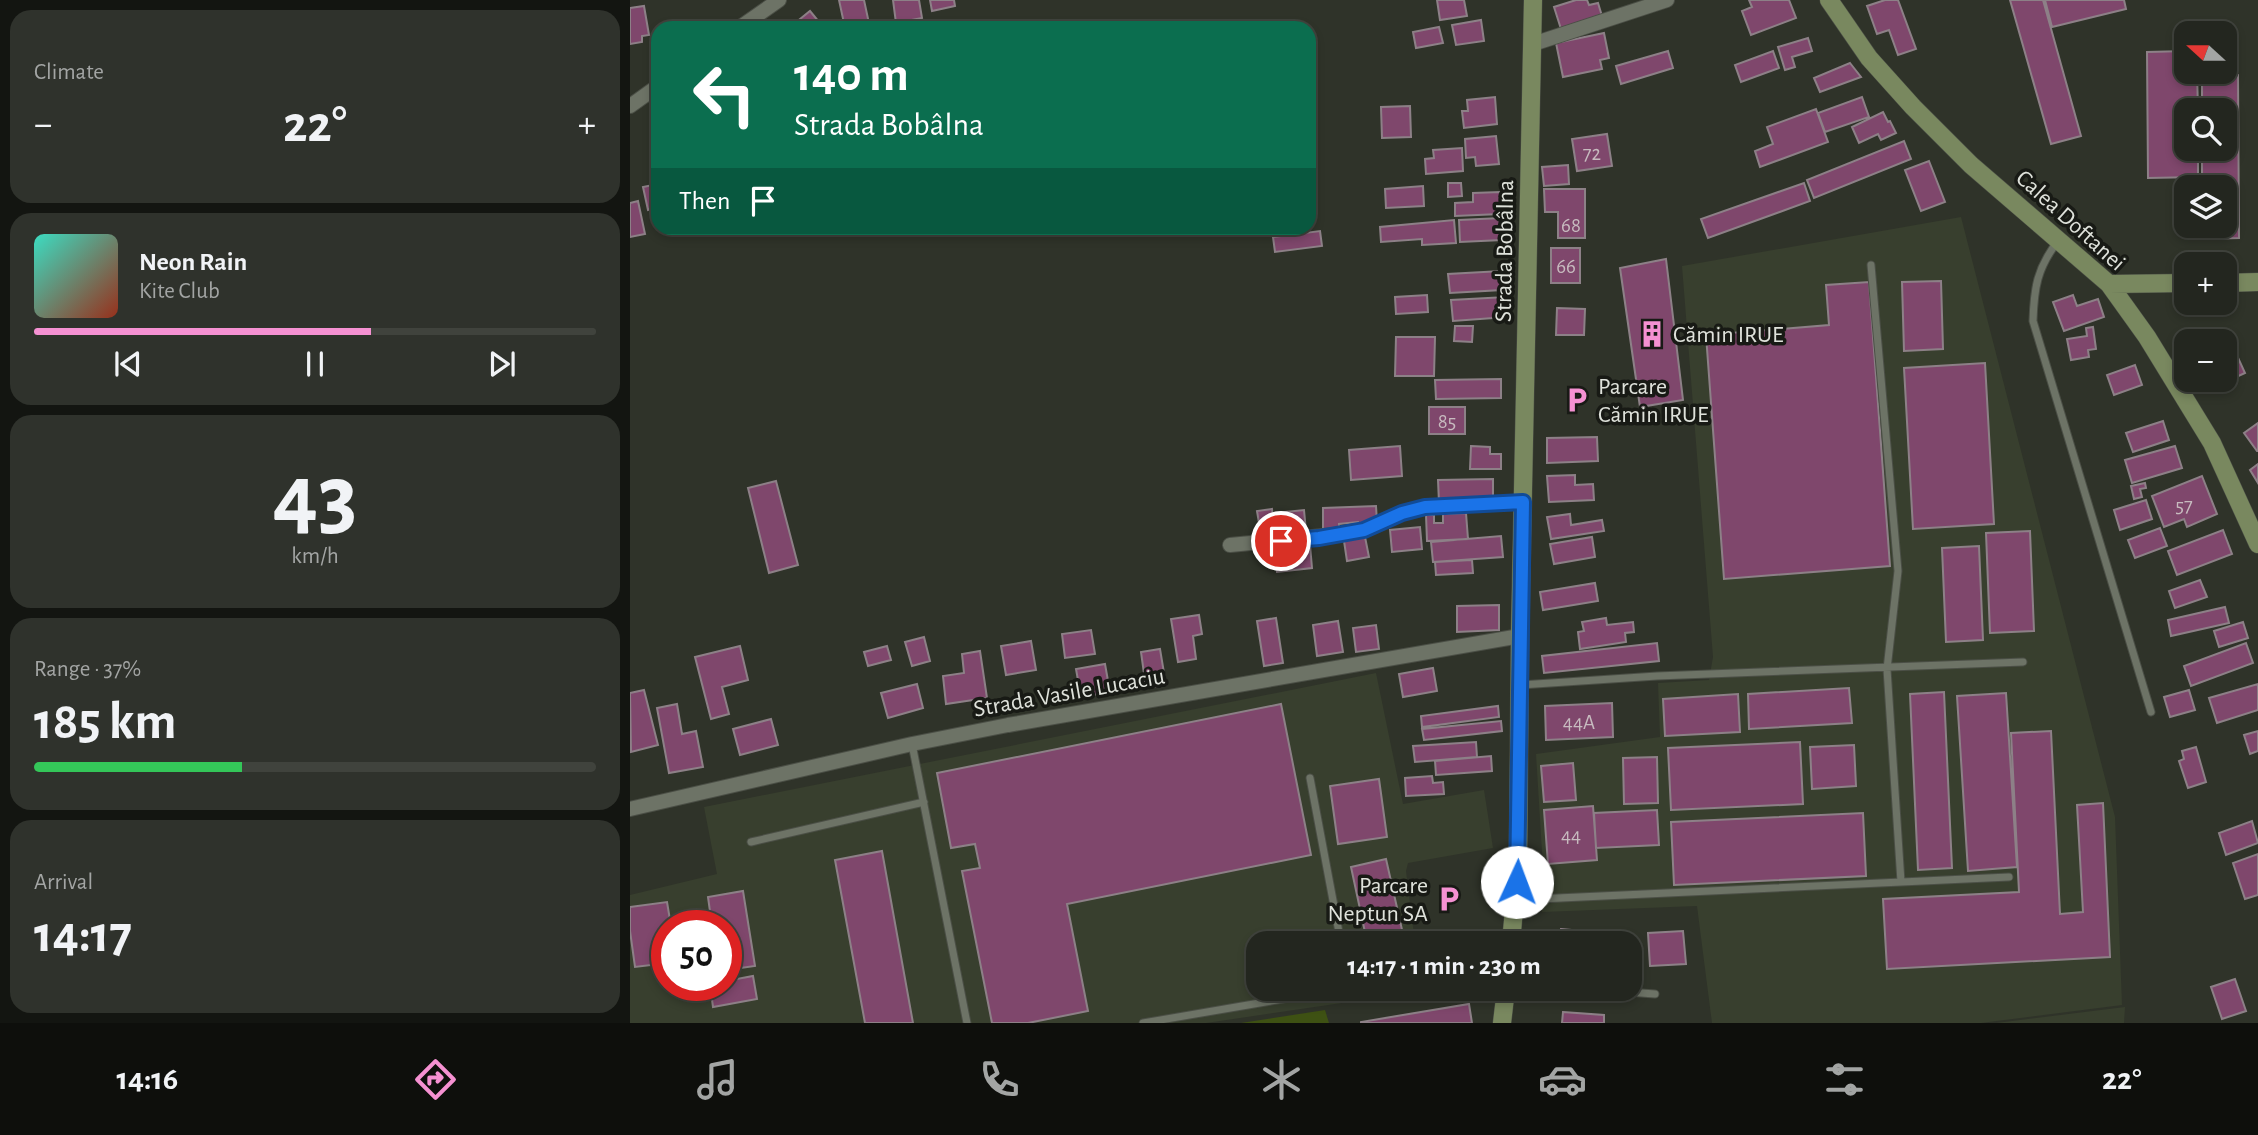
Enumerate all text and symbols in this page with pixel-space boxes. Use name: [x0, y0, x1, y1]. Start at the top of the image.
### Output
north arrow: [2174, 21, 2236, 84]
map controls: [2174, 21, 2237, 392]
icon: left: [679, 49, 770, 140]
text: 140 m: [794, 51, 909, 100]
text: Climate: [34, 61, 104, 84]
button: search: [2174, 98, 2237, 161]
text: 22°: [283, 99, 347, 151]
text: −: [34, 106, 52, 144]
text: +: [578, 106, 596, 144]
text: Strada Bobâlna: [794, 109, 984, 141]
house number: 72: [1583, 143, 1601, 164]
street label: Calea Doftanei: [2011, 166, 2130, 276]
button: layers: [2174, 175, 2237, 238]
street label: Strada Bobâlna: [1492, 180, 1518, 322]
icon: arrive: [744, 182, 782, 220]
text: Then: [679, 188, 730, 214]
house number: 68: [1561, 215, 1581, 236]
text: Neon Rain: [139, 249, 247, 275]
button: +: [2174, 252, 2237, 315]
house number: 66: [1556, 256, 1576, 277]
text: Kite Club: [139, 280, 220, 303]
building icon: Cămin IRUE: [1637, 319, 1667, 349]
place label: Cămin IRUE: [1673, 323, 1784, 347]
button: −: [2174, 329, 2237, 392]
icon: previous: [109, 345, 147, 383]
icon: pause: [296, 345, 334, 383]
icon: next: [483, 345, 521, 383]
place label: Parcare Cămin IRUE: [1598, 375, 1709, 427]
parking icon: Parcare Cămin IRUE: [1562, 385, 1592, 415]
house number: 85: [1438, 411, 1456, 432]
text: 43: [273, 452, 358, 543]
house number: 57: [2175, 495, 2193, 516]
pin: [1251, 511, 1311, 571]
icon: arrive: [1262, 522, 1300, 560]
text: km/h: [291, 545, 339, 568]
text: Range · 37%: [34, 658, 141, 681]
street label: Strada Vasile Lucaciu: [972, 664, 1167, 722]
text: 185 km: [34, 696, 176, 748]
house number: 44A: [1563, 712, 1595, 733]
house number: 44: [1561, 825, 1581, 846]
position arrow: [1480, 845, 1554, 919]
text: Arrival: [34, 871, 93, 894]
place label: Parcare Neptun SA: [1328, 874, 1428, 926]
parking icon: Parcare Neptun SA: [1434, 884, 1464, 914]
text: 14:17: [34, 909, 132, 961]
speed limit sign: 50: [651, 910, 742, 1001]
text: 14:17 · 1 min · 230 m: [1347, 953, 1541, 979]
icon: directions: [411, 1055, 460, 1104]
icon: music: [693, 1055, 742, 1104]
icon: phone: [975, 1055, 1024, 1104]
icon: climate: [1257, 1055, 1306, 1104]
icon: car: [1538, 1055, 1587, 1104]
icon: filters: [1820, 1055, 1869, 1104]
text: 14:16: [116, 1063, 178, 1095]
text: 22°: [2102, 1063, 2142, 1095]

